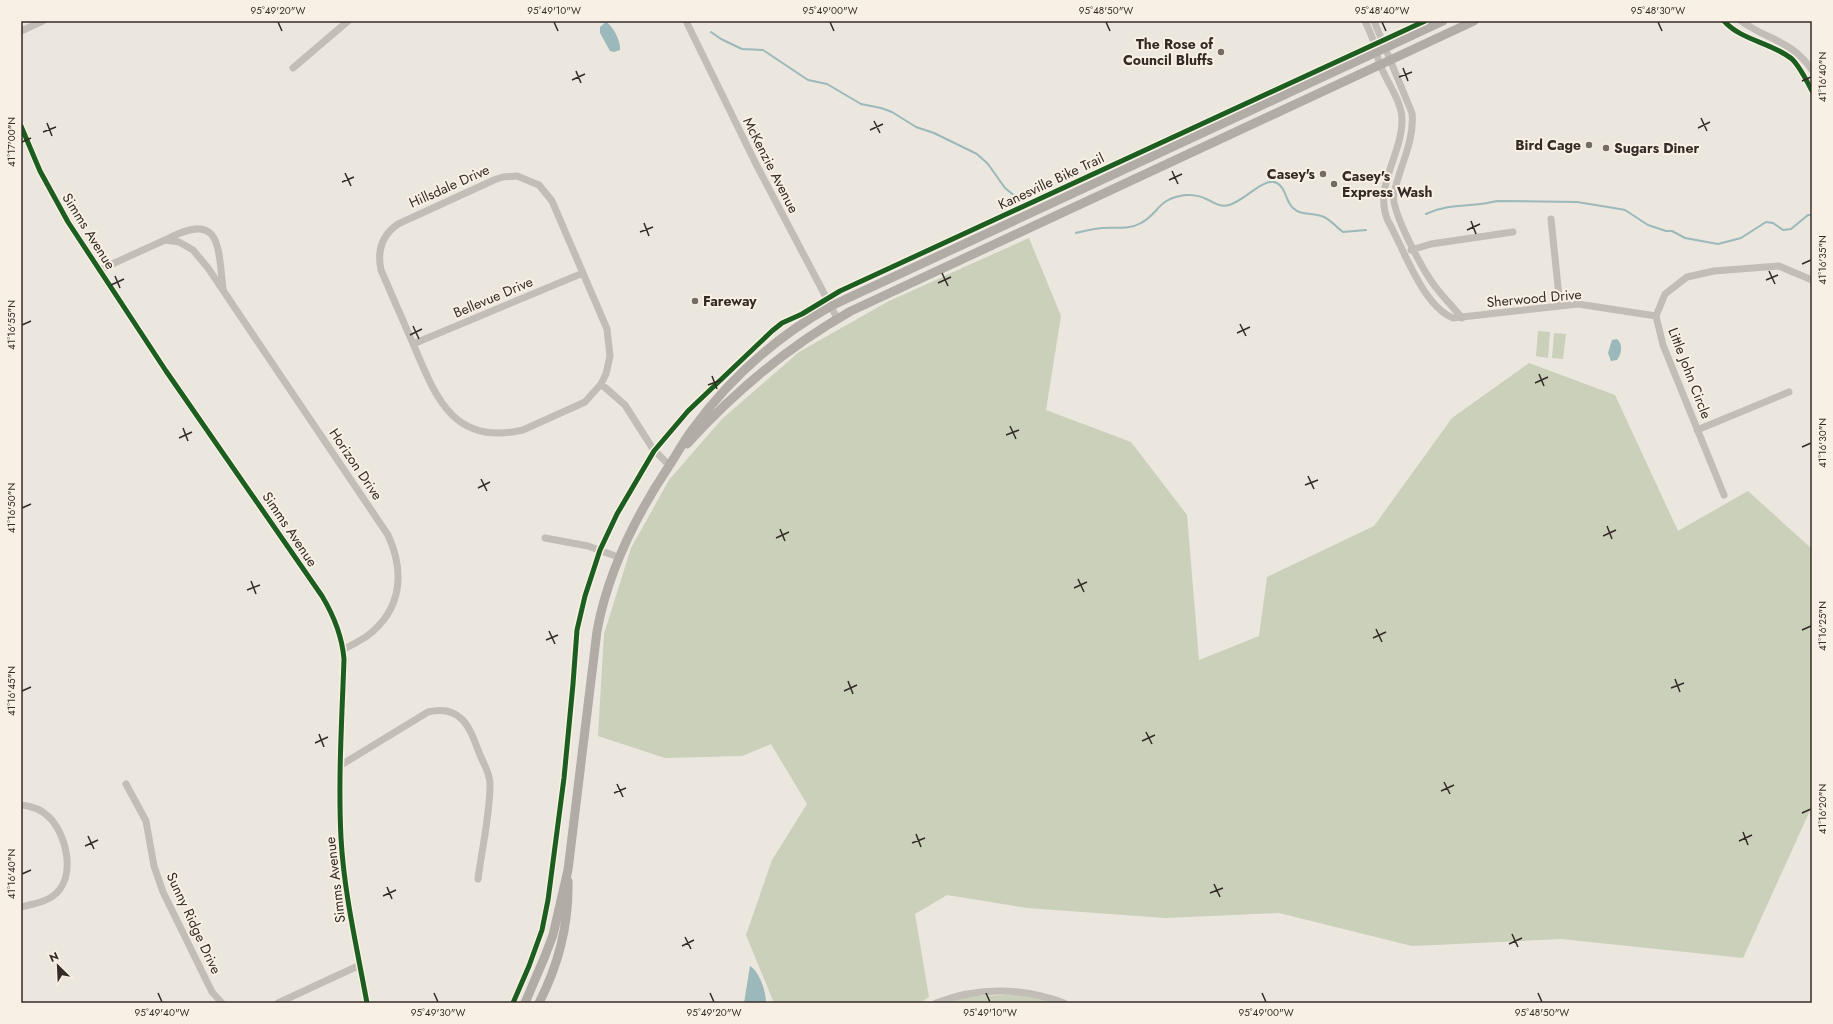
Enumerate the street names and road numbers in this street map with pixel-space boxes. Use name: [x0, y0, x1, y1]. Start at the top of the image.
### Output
street label: McKenzie Avenue: [738, 114, 804, 216]
street label: Kanesville Bike Trail: [995, 148, 1107, 214]
street label: Hillsdale Drive: [406, 159, 492, 213]
street label: Simms Avenue: [58, 189, 120, 273]
street label: Bellevue Drive: [450, 271, 536, 323]
street label: Sherwood Drive: [1486, 284, 1582, 312]
street label: Little John Circle: [1663, 325, 1717, 421]
street label: Horizon Drive: [325, 424, 387, 504]
street label: Simms Avenue: [257, 488, 323, 570]
street label: Simms Avenue: [320, 836, 350, 924]
street label: Sunny Ridge Drive: [162, 869, 226, 977]

